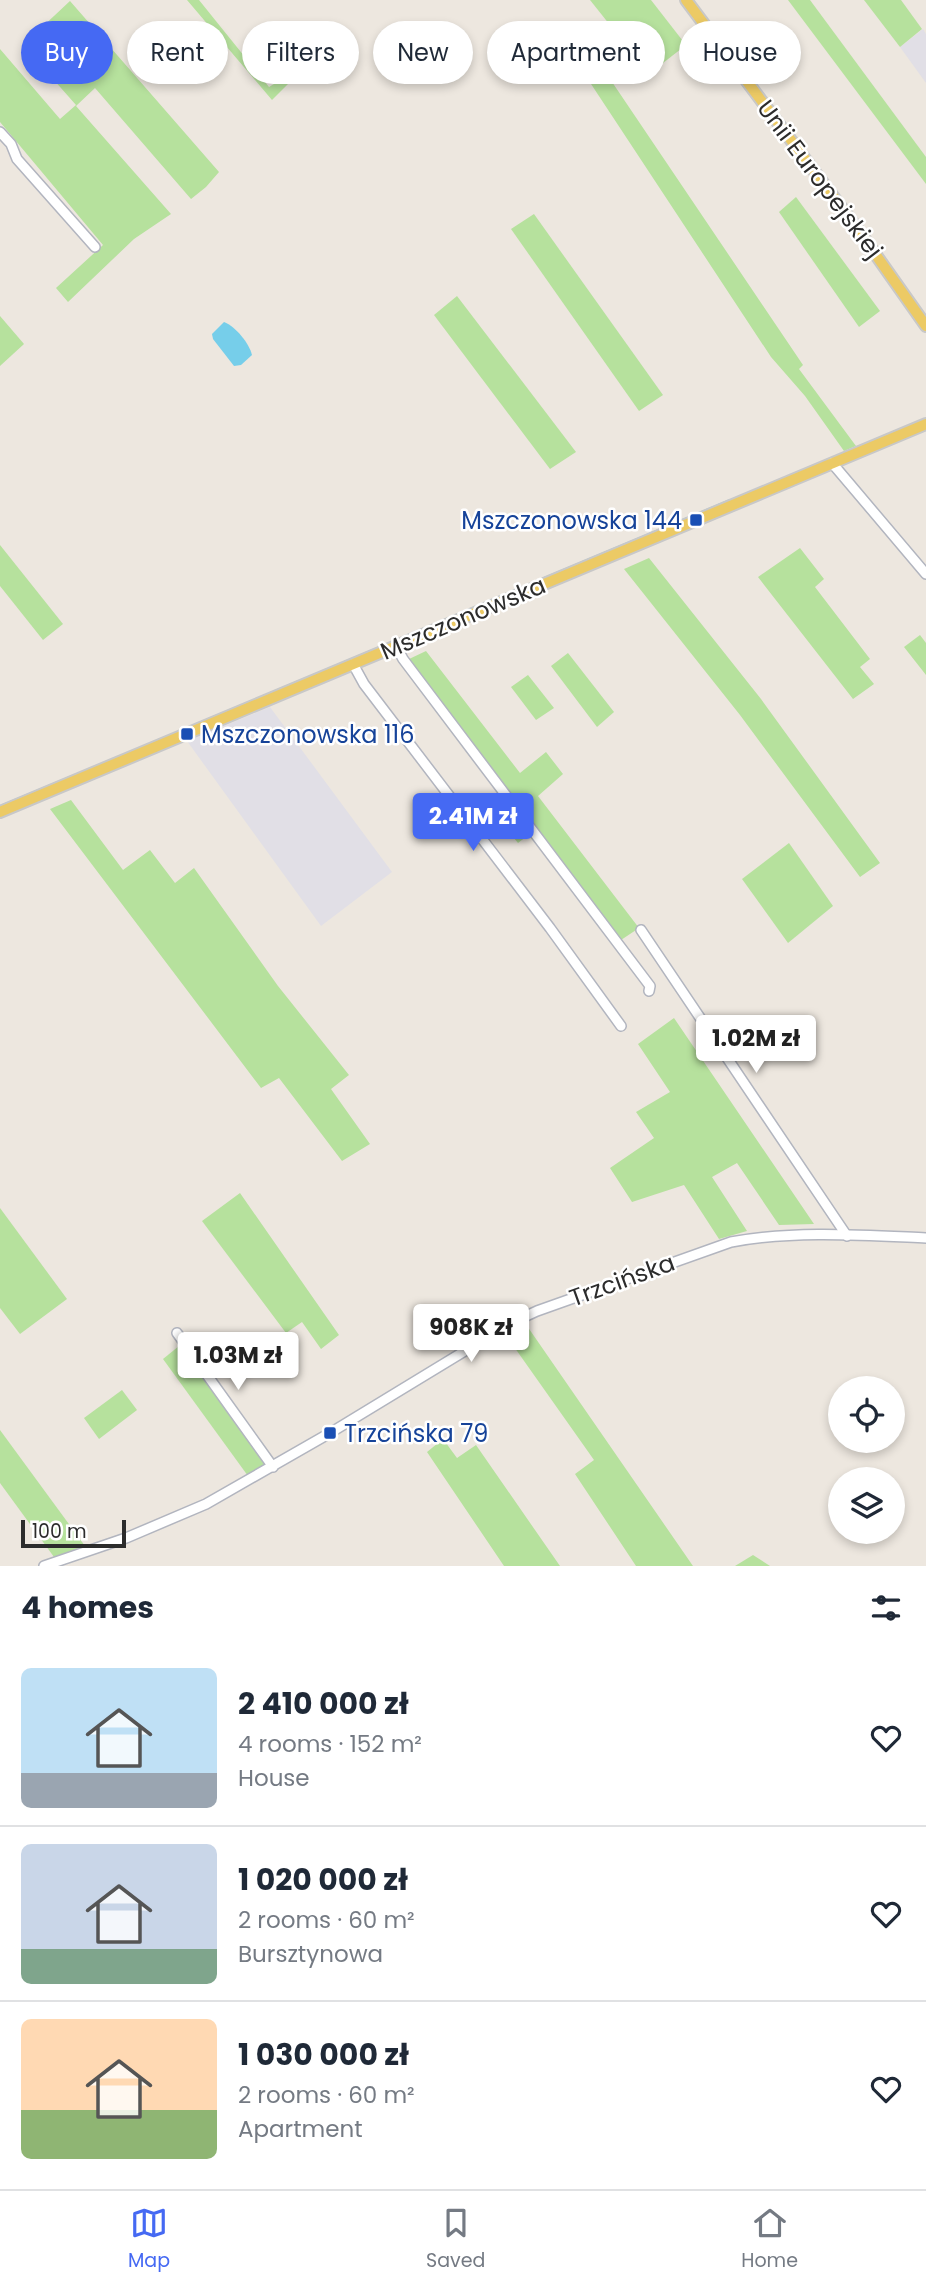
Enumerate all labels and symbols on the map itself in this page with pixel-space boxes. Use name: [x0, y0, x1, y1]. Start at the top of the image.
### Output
street label: Unii Europejskiej: [750, 93, 890, 265]
place label: Mszczonowska 144: [461, 504, 682, 537]
marker: Mszczonowska 144: [688, 512, 704, 528]
street label: Mszczonowska: [375, 568, 551, 668]
place label: Mszczonowska 116: [201, 718, 414, 751]
marker: Mszczonowska 116: [179, 726, 195, 742]
pin: 2.41M zł: [401, 794, 545, 853]
pin: 1.02M zł: [684, 1016, 828, 1075]
street label: Trzcińska: [565, 1246, 679, 1314]
pin: 908K zł: [406, 1304, 536, 1364]
pin: 1.03M zł: [166, 1332, 310, 1392]
place label: Trzcińska 79: [344, 1417, 488, 1450]
marker: Trzcińska 79: [322, 1425, 338, 1441]
scale bar: [21, 1517, 126, 1549]

